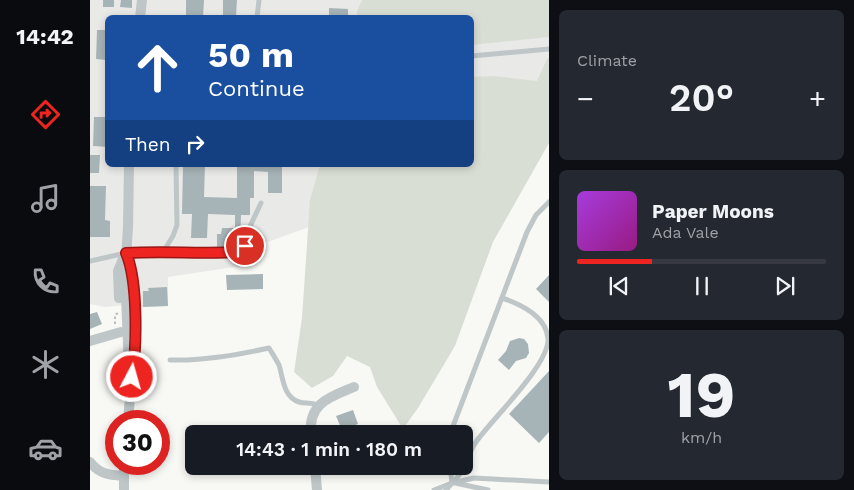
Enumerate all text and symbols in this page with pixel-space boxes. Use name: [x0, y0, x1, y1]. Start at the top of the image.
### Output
text: 14:42: [16, 24, 74, 49]
text: 50 m: [208, 34, 294, 76]
icon: ahead: [125, 35, 190, 100]
text: Climate: [577, 51, 637, 70]
text: Continue: [208, 76, 305, 101]
text: 20°: [669, 76, 734, 120]
text: −: [577, 82, 594, 115]
text: +: [809, 82, 826, 115]
icon: directions: [28, 97, 63, 132]
icon: right: [181, 130, 209, 158]
text: Then: [125, 133, 171, 156]
icon: music: [28, 181, 63, 216]
text: Paper Moons: [652, 200, 774, 223]
text: Ada Vale: [652, 223, 719, 242]
pin: [224, 225, 266, 267]
icon: arrive: [231, 232, 259, 260]
icon: phone: [28, 264, 63, 299]
icon: previous: [605, 272, 633, 300]
icon: pause: [688, 272, 716, 300]
icon: next: [771, 272, 799, 300]
icon: climate: [28, 347, 63, 382]
position arrow: [105, 350, 157, 402]
text: 19: [667, 357, 736, 433]
speed limit sign: 30: [105, 410, 170, 475]
text: km/h: [681, 428, 722, 447]
icon: car: [28, 431, 63, 466]
text: 14:43 · 1 min · 180 m: [236, 438, 422, 461]

